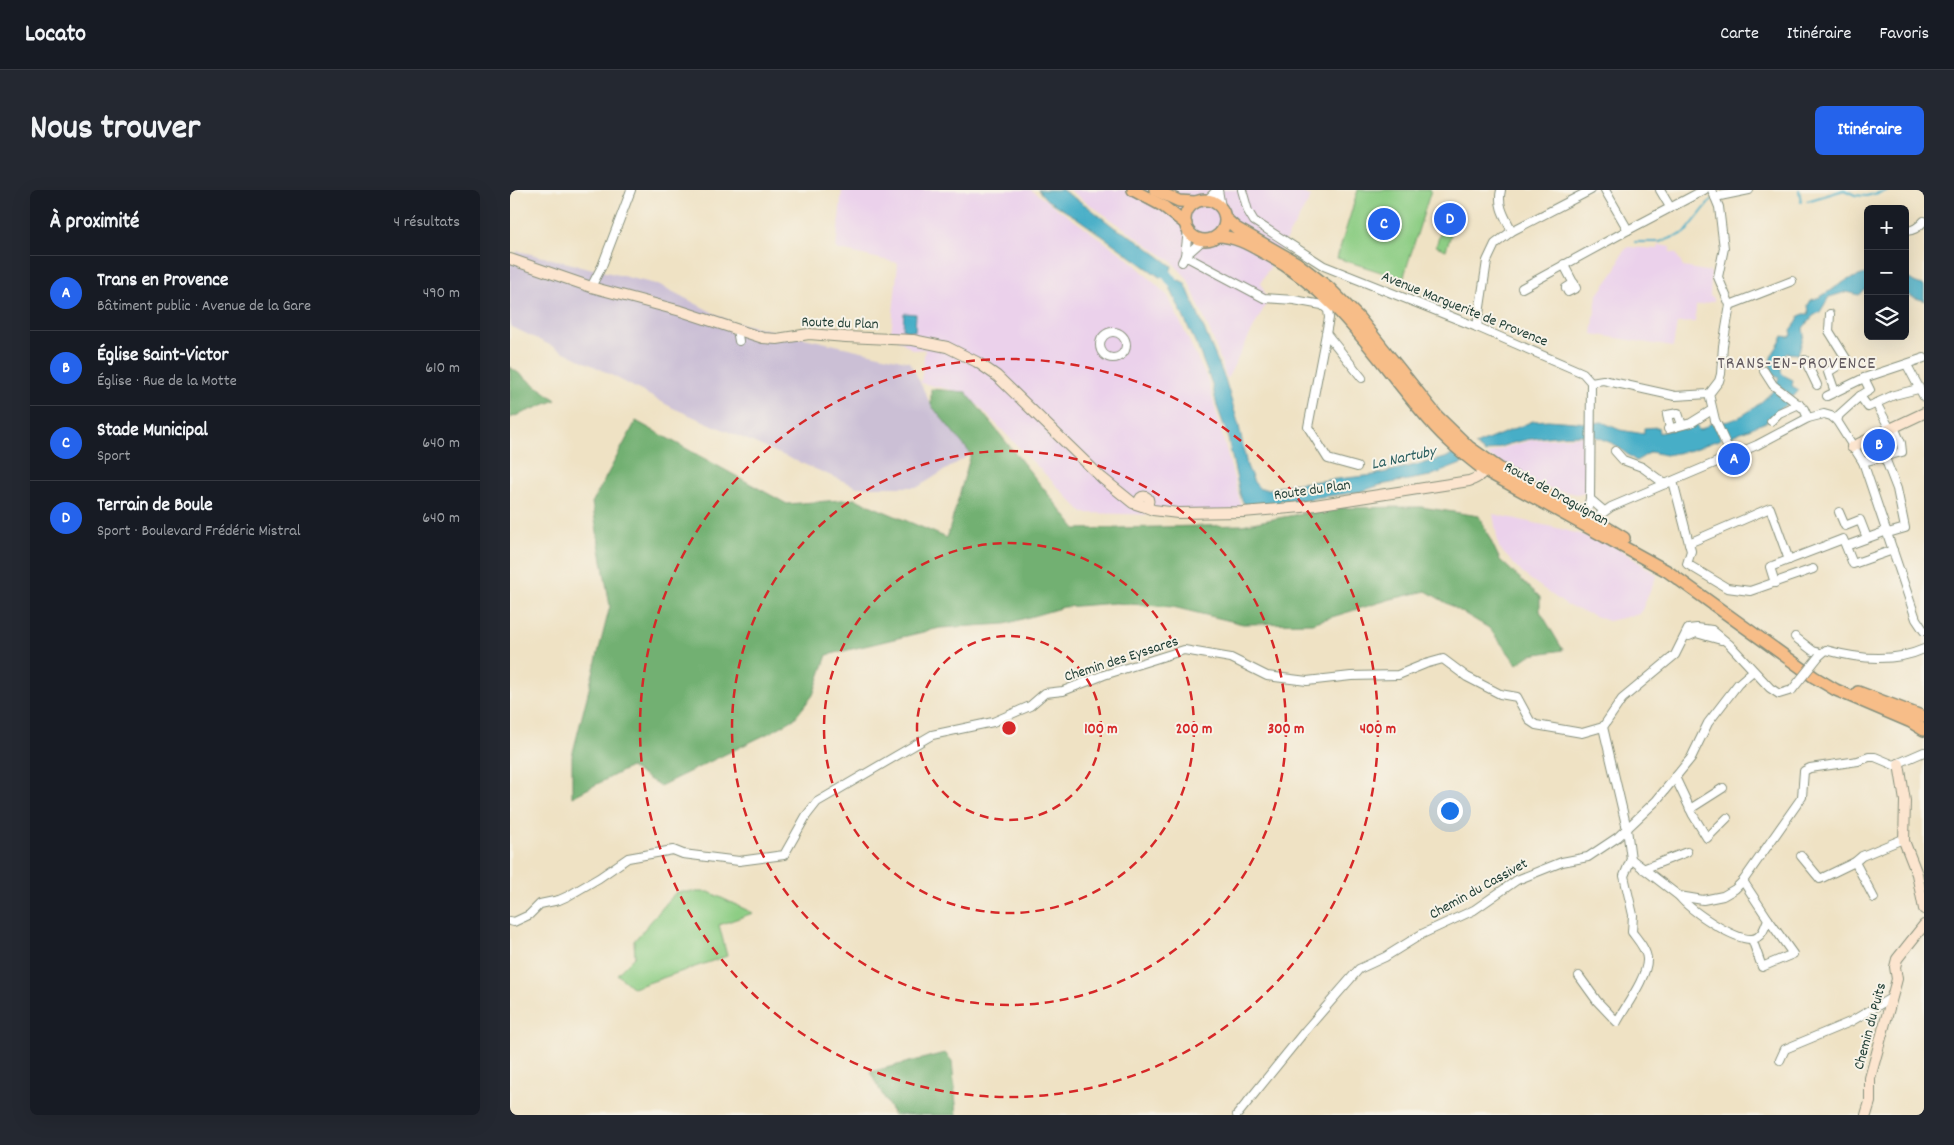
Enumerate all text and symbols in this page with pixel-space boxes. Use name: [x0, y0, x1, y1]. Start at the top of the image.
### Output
text: Locato: [25, 18, 86, 52]
text: Carte: [1720, 22, 1759, 47]
text: Itinéraire: [1787, 22, 1851, 47]
text: Favoris: [1879, 22, 1929, 47]
text: Nous trouver: [30, 105, 200, 155]
button: Itinéraire: [1815, 106, 1924, 155]
pin: D: [1434, 200, 1466, 238]
pin: C: [1368, 205, 1400, 243]
map controls: [1864, 205, 1909, 340]
button: +: [1864, 205, 1909, 250]
text: À proximité: [50, 208, 139, 238]
text: 4 résultats: [393, 211, 460, 234]
button: −: [1864, 250, 1909, 295]
street label: Avenue Marguerite de Provence: [1378, 266, 1551, 354]
text: Trans en Provence: [97, 268, 228, 295]
text: A: [62, 282, 70, 305]
text: 490 m: [423, 282, 460, 305]
text: Bâtiment public · Avenue de la Gare: [97, 295, 311, 318]
button: layers: [1864, 295, 1909, 340]
street label: Route du Plan: [801, 312, 879, 336]
text: Église Saint-Victor: [97, 343, 228, 370]
district label: TRANS-EN-PROVENCE: [1717, 352, 1877, 377]
text: B: [62, 357, 70, 380]
text: 610 m: [425, 357, 460, 380]
text: Église · Rue de la Motte: [97, 370, 237, 393]
text: Stade Municipal: [97, 418, 208, 445]
pin: B: [1863, 426, 1895, 464]
text: C: [62, 432, 70, 455]
text: 640 m: [422, 432, 460, 455]
water label: La Nartuby: [1369, 440, 1440, 476]
pin: A: [1718, 440, 1750, 478]
text: Sport: [97, 445, 130, 468]
street label: Route de Draguignan: [1500, 457, 1612, 533]
street label: Route du Plan: [1272, 475, 1352, 507]
text: Terrain de Boule: [97, 493, 213, 520]
text: D: [62, 507, 70, 530]
text: 640 m: [422, 507, 460, 530]
text: Sport · Boulevard Frédéric Mistral: [97, 520, 301, 543]
street label: Chemin des Eyssares: [1062, 631, 1181, 689]
centre of rings: [1000, 719, 1018, 737]
text: 100 m: [1084, 719, 1118, 741]
text: 200 m: [1176, 719, 1212, 741]
text: 300 m: [1268, 719, 1304, 741]
text: 400 m: [1360, 719, 1396, 741]
your location: [1437, 798, 1463, 824]
street label: Chemin du Cassivet: [1426, 853, 1533, 926]
street label: Chemin du Puits: [1849, 981, 1893, 1072]

